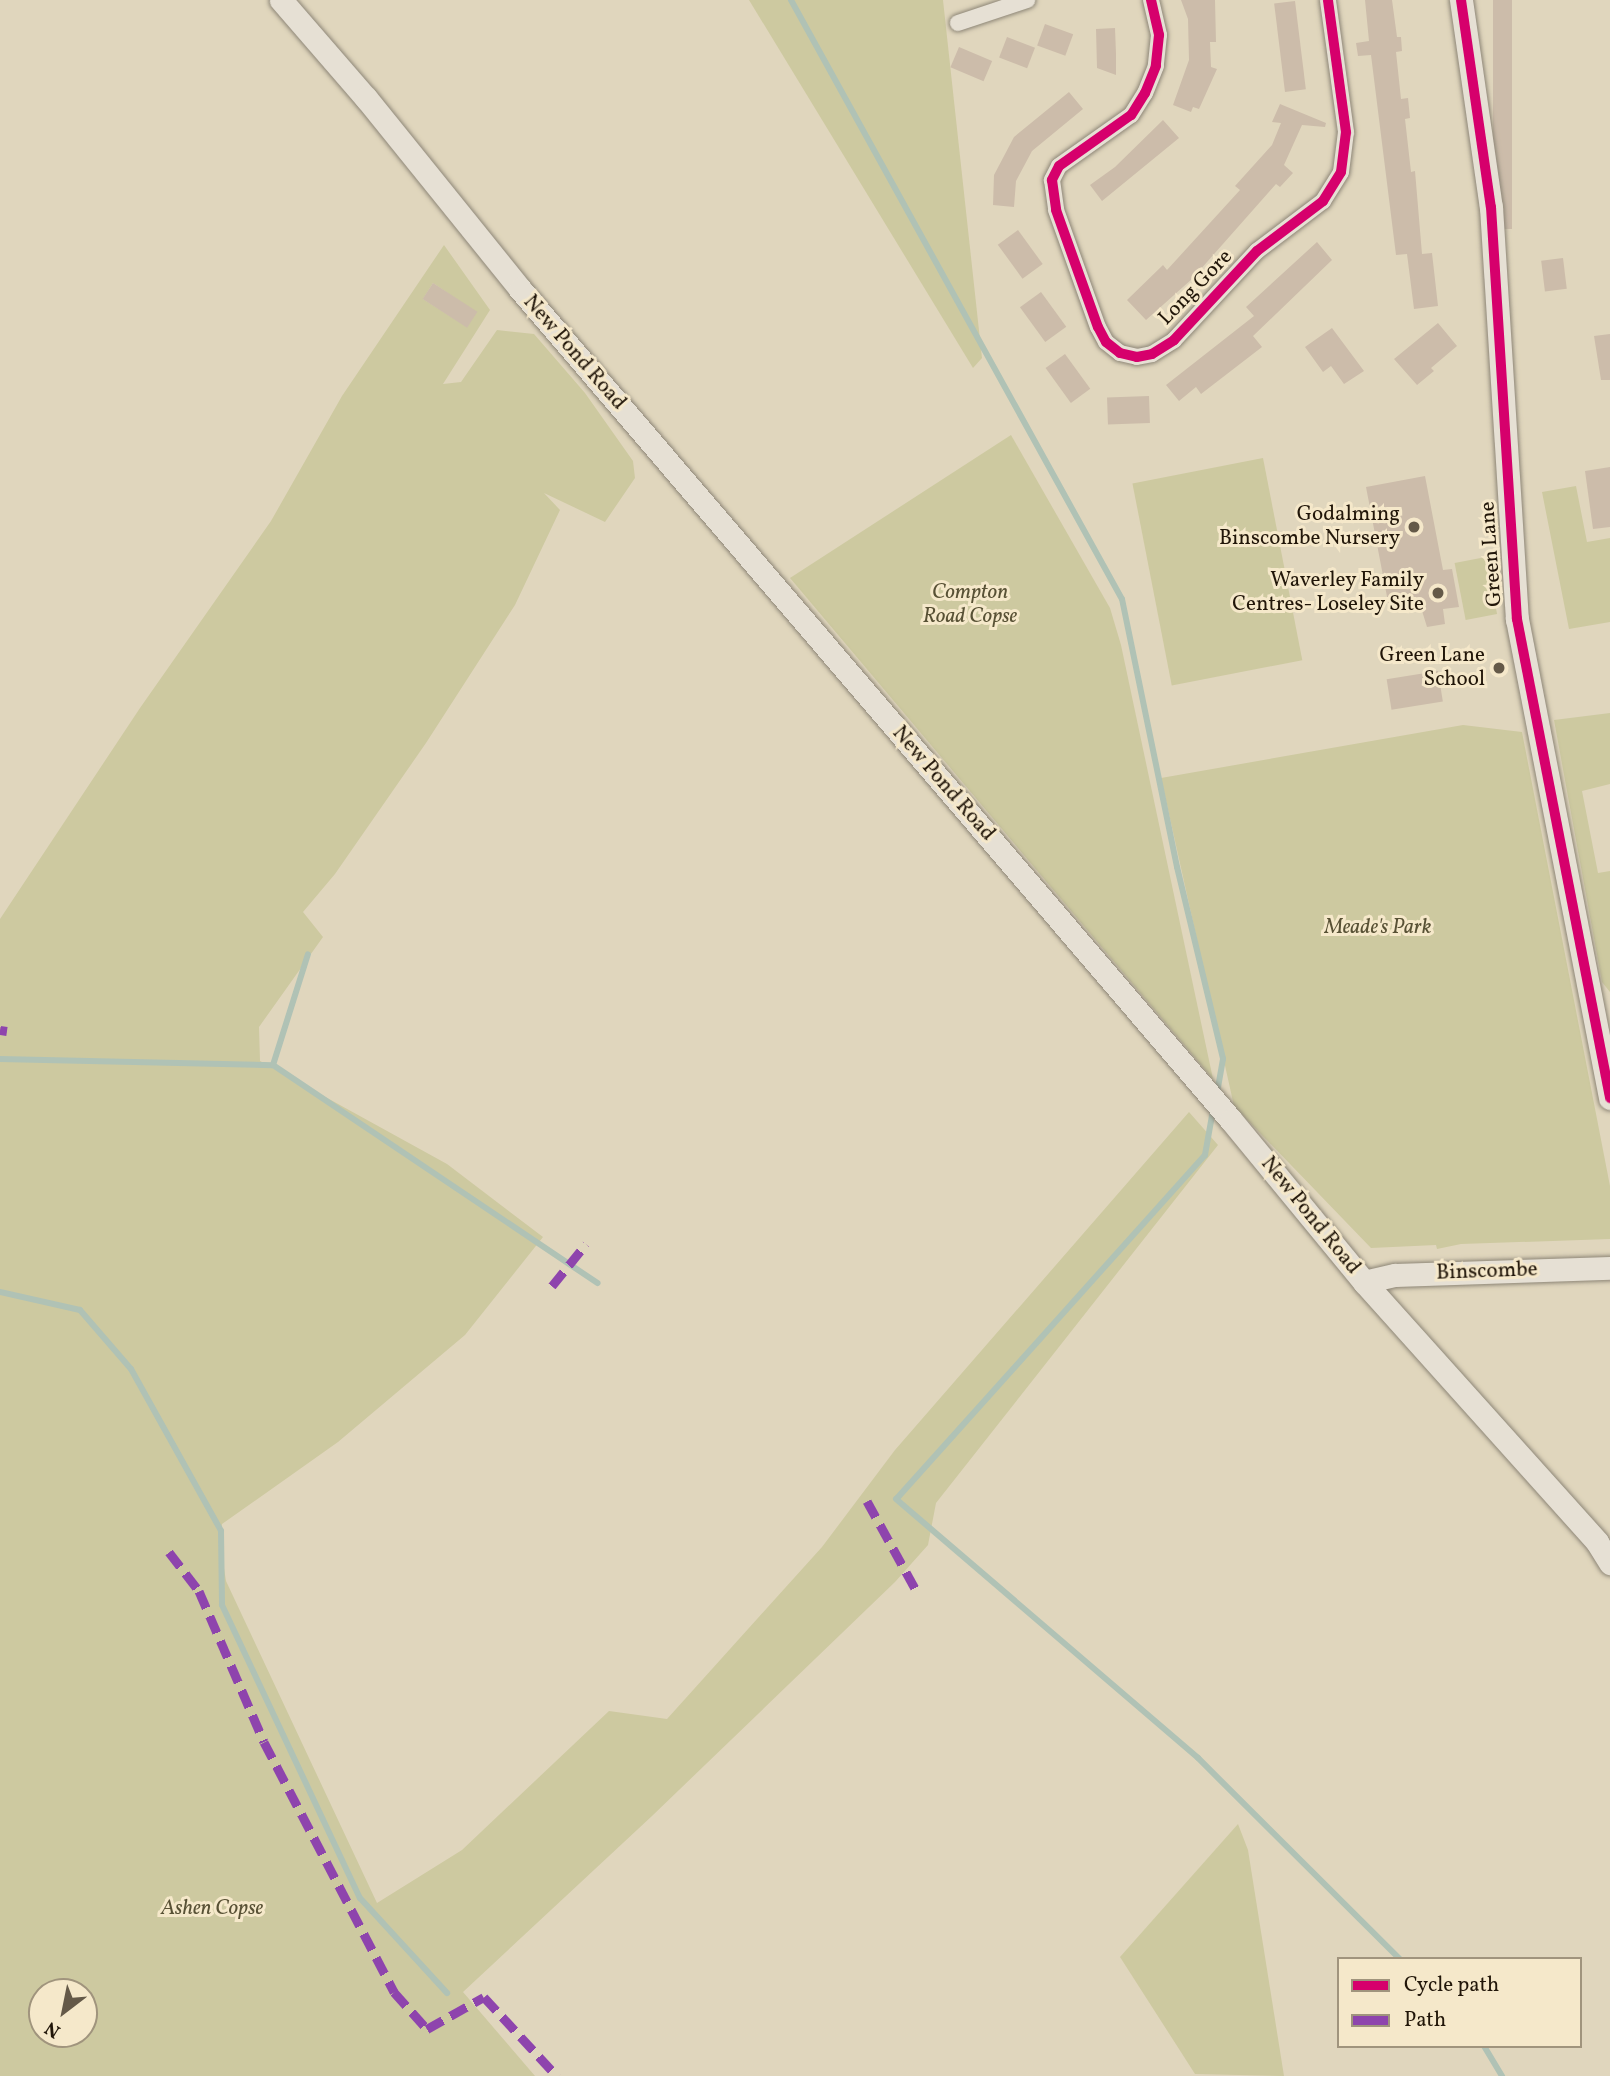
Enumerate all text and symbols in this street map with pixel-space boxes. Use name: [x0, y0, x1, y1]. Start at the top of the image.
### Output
street label: Long Gore: [1154, 245, 1238, 331]
street label: New Pond Road: [517, 290, 631, 416]
street label: Green Lane: [1476, 500, 1508, 608]
place label: Godalming Binscombe Nursery: [1219, 502, 1400, 552]
marker: Godalming Binscombe Nursery: [1406, 519, 1422, 535]
place label: Waverley Family Centres- Loseley Site: [1231, 568, 1424, 618]
park label: Compton Road Copse: [923, 580, 1017, 630]
marker: Waverley Family Centres- Loseley Site: [1430, 585, 1446, 601]
place label: Green Lane School: [1379, 643, 1485, 693]
marker: Green Lane School: [1491, 660, 1507, 676]
street label: New Pond Road: [886, 721, 1000, 847]
park label: Meade's Park: [1325, 915, 1431, 941]
street label: New Pond Road: [1255, 1152, 1365, 1280]
street label: Binscombe: [1436, 1258, 1538, 1286]
park label: Ashen Copse: [161, 1896, 263, 1922]
legend: [1337, 1957, 1582, 2048]
text: Cycle path: [1404, 1971, 1499, 2000]
north arrow: [28, 1978, 98, 2048]
text: Path: [1404, 2006, 1446, 2035]
text: N: [40, 2014, 66, 2044]

